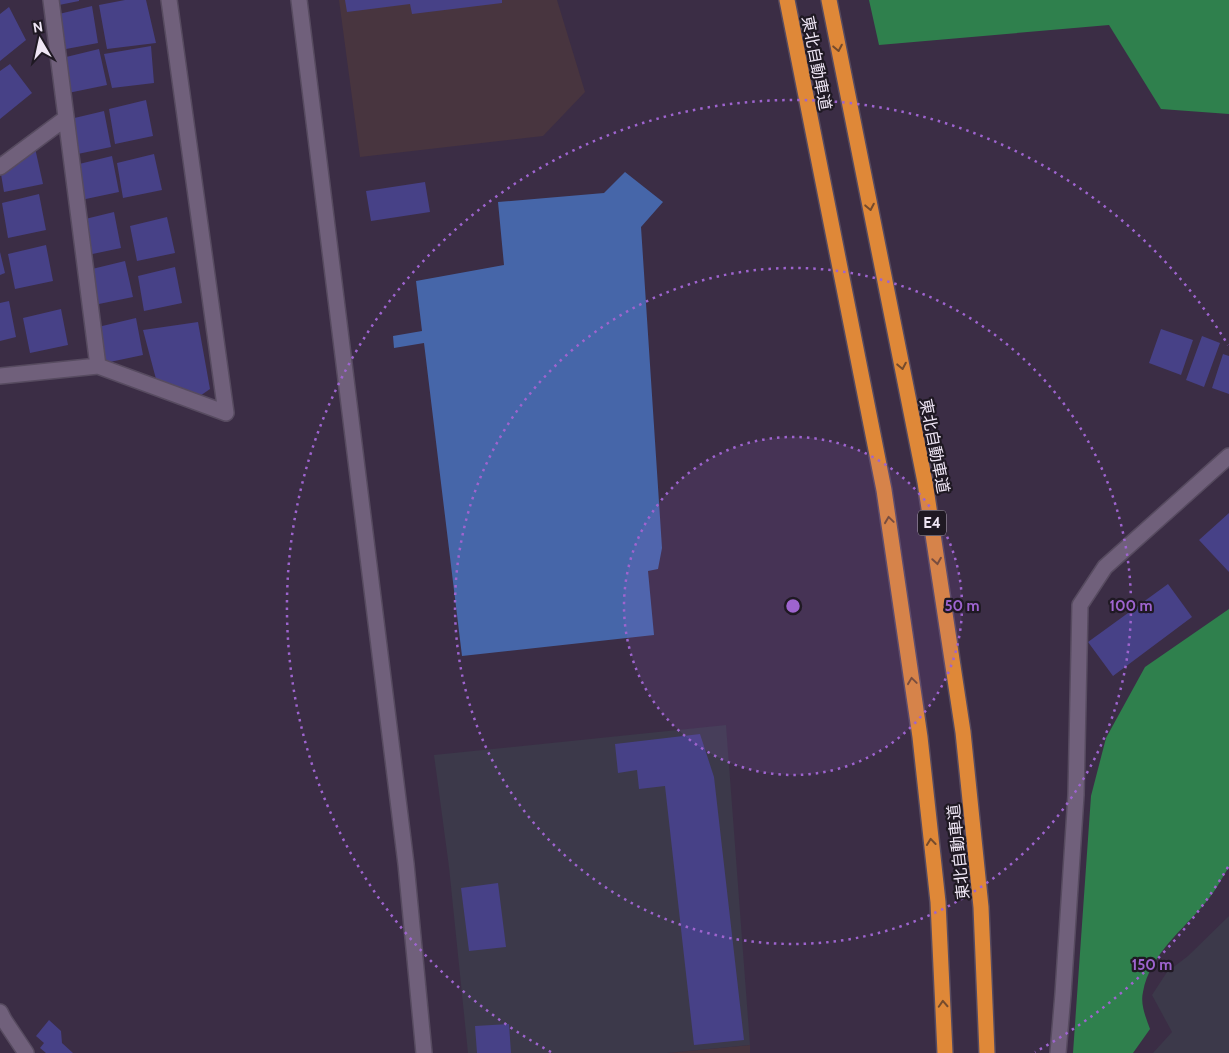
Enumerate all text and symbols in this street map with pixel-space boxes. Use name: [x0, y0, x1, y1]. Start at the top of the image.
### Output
street label: 東北自動車道: [798, 14, 835, 112]
north arrow: [15, 15, 65, 65]
text: N: [32, 17, 44, 37]
one-way arrow: [833, 43, 843, 52]
one-way arrow: [865, 203, 875, 212]
one-way arrow: [897, 362, 907, 371]
street label: 東北自動車道: [916, 397, 953, 495]
road number: E4: [918, 510, 946, 536]
one-way arrow: [884, 516, 895, 524]
one-way arrow: [932, 556, 942, 565]
centre of rings: [784, 597, 802, 615]
text: 50 m: [944, 597, 980, 615]
text: 100 m: [1109, 597, 1153, 615]
one-way arrow: [907, 677, 918, 685]
street label: 東北自動車道: [944, 803, 973, 901]
one-way arrow: [926, 838, 937, 846]
text: 150 m: [1132, 956, 1172, 974]
one-way arrow: [938, 1000, 948, 1008]

